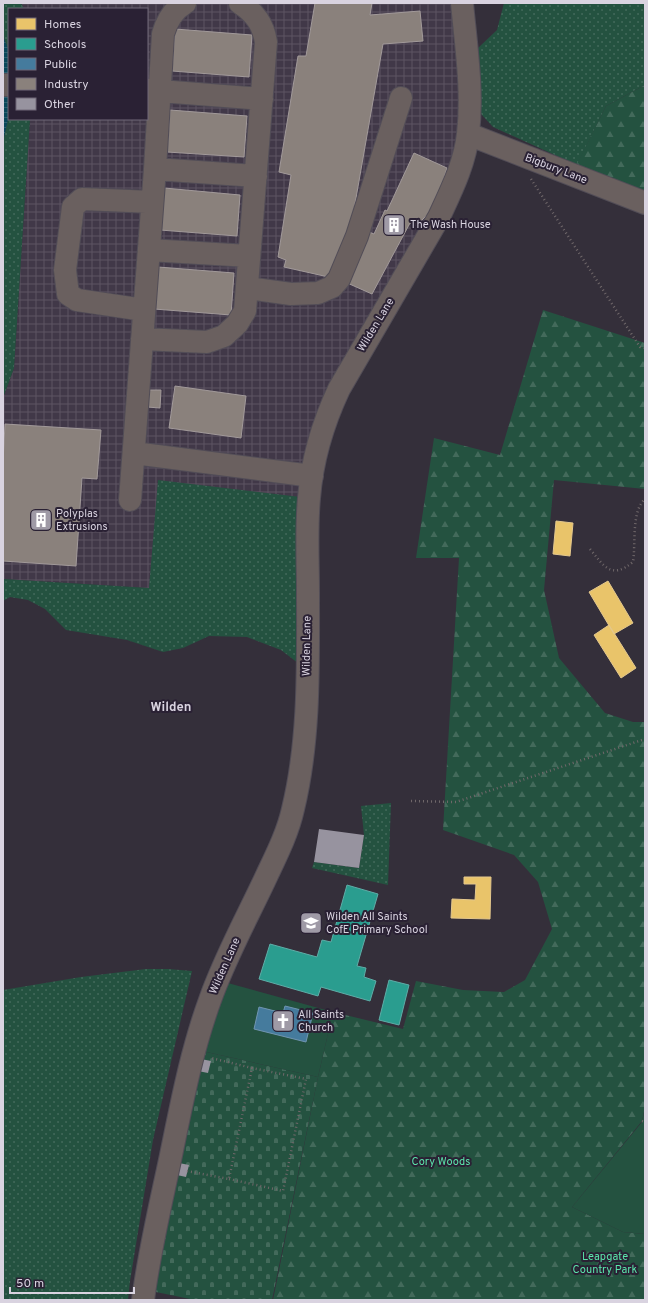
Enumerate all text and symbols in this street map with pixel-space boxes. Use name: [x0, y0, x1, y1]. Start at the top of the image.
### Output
legend: [8, 8, 148, 120]
text: Homes: [44, 17, 81, 33]
text: Schools: [44, 37, 86, 53]
text: Public: [44, 57, 77, 73]
text: Industry: [44, 77, 89, 93]
text: Other: [44, 97, 76, 113]
street label: Bigbury Lane: [523, 151, 589, 187]
building icon: The Wash House: [381, 212, 407, 238]
place label: The Wash House: [410, 218, 491, 232]
street label: Wilden Lane: [354, 296, 398, 354]
building icon: Polyplas Extrusions: [28, 507, 54, 533]
place label: Polyplas Extrusions: [56, 507, 108, 534]
street label: Wilden Lane: [299, 616, 315, 676]
district label: Wilden: [151, 700, 191, 716]
school or university icon: Wilden All Saints CofE Primary School: [298, 910, 324, 936]
place label: Wilden All Saints CofE Primary School: [326, 910, 428, 937]
street label: Wilden Lane: [206, 936, 244, 996]
church icon: All Saints Church: [270, 1008, 296, 1034]
place label: All Saints Church: [298, 1008, 344, 1035]
park label: Cory Woods: [412, 1155, 470, 1169]
park label: Leapgate Country Park: [573, 1250, 638, 1277]
scale bar: [10, 1269, 134, 1295]
text: 50 m: [16, 1276, 44, 1292]

